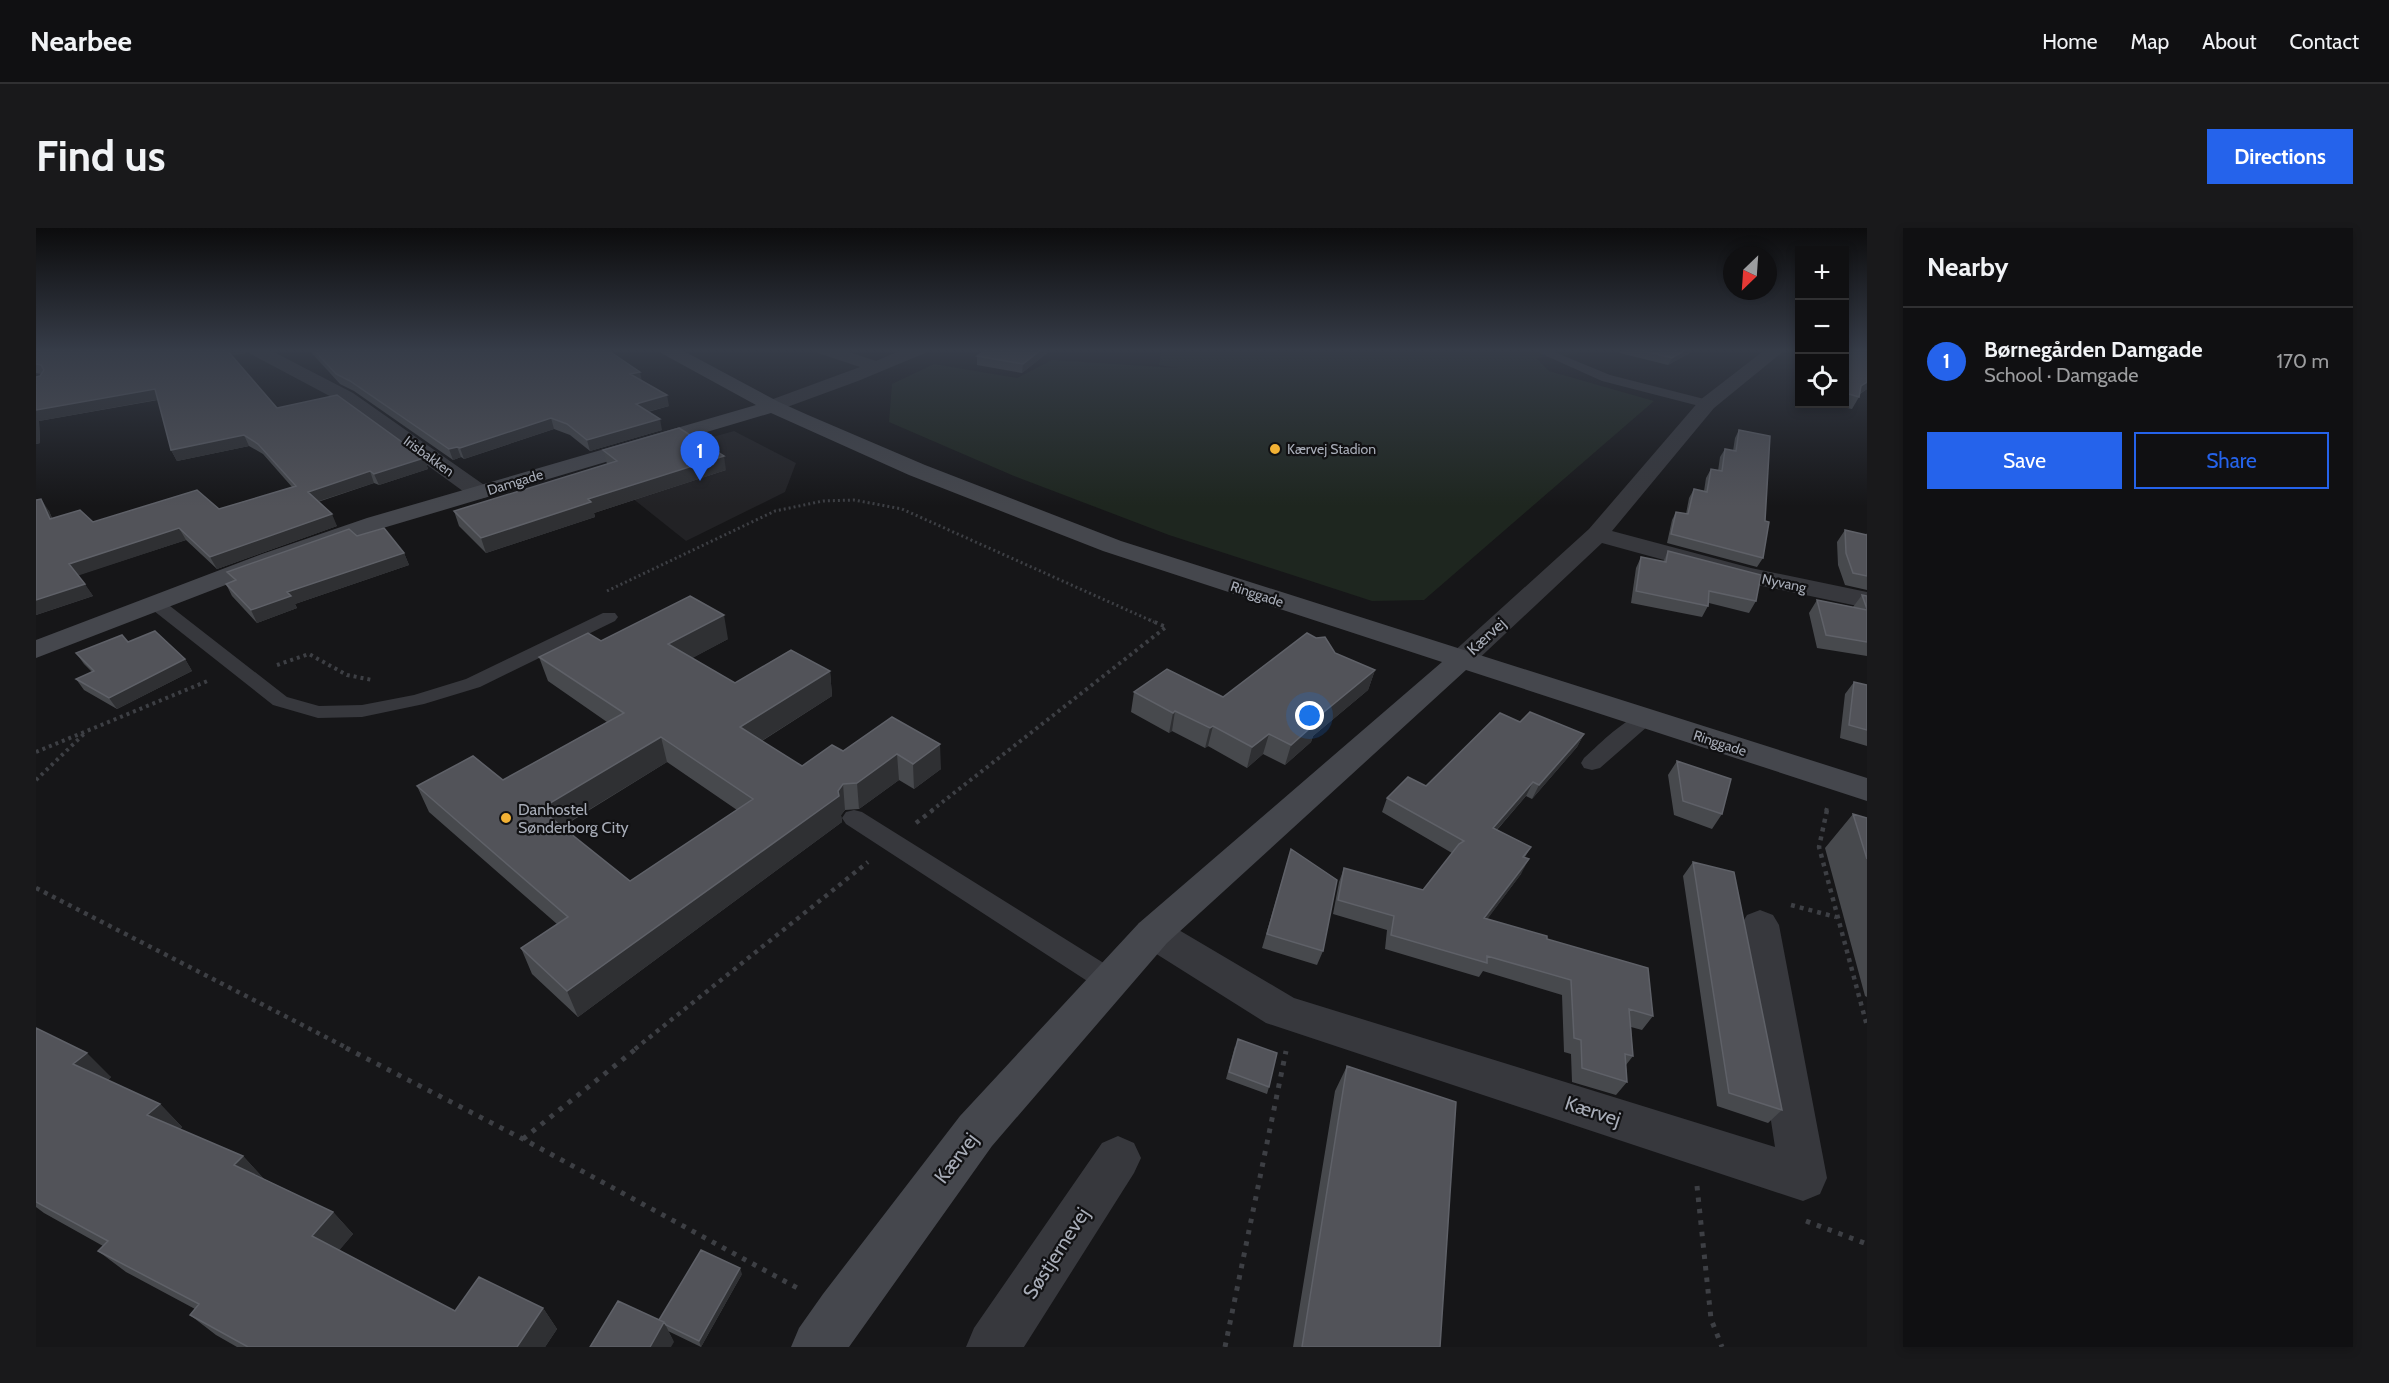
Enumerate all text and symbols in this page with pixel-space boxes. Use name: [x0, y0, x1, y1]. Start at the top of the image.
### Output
text: Nearbee: [30, 24, 132, 58]
text: Home: [2042, 29, 2098, 54]
text: Map: [2131, 29, 2169, 54]
text: About: [2202, 29, 2256, 54]
text: Contact: [2289, 29, 2359, 54]
button: Directions: [2207, 129, 2353, 184]
text: Find us: [36, 130, 165, 182]
north arrow: [1723, 246, 1777, 300]
map controls: [1795, 246, 1849, 408]
button: +: [1795, 246, 1849, 300]
text: Nearby: [1927, 251, 2008, 283]
button: −: [1795, 300, 1849, 354]
text: Børnegården Damgade: [1984, 336, 2203, 363]
text: 1: [1943, 349, 1950, 373]
text: 170 m: [2277, 349, 2329, 373]
button: locate: [1795, 354, 1849, 408]
text: School · Damgade: [1984, 363, 2139, 387]
street label: Irisbakken: [400, 432, 458, 481]
pin: 1: [680, 432, 720, 481]
button: Save: [1927, 432, 2122, 489]
button: Share: [2134, 432, 2329, 489]
place label: Kærvej Stadion: [1287, 440, 1376, 458]
marker: Kærvej Stadion: [1268, 442, 1282, 456]
street label: Damgade: [485, 465, 545, 499]
street label: Nyvang: [1760, 570, 1809, 597]
street label: Ringgade: [1228, 577, 1286, 611]
street label: Kærvej: [1463, 614, 1510, 659]
your location: [1295, 701, 1324, 730]
street label: Ringgade: [1691, 726, 1749, 760]
place label: Danhostel Sønderborg City: [518, 800, 629, 837]
marker: Danhostel Sønderborg City: [499, 811, 513, 825]
street label: Kærvej: [1562, 1091, 1624, 1131]
street label: Kærvej: [929, 1128, 983, 1188]
street label: Søstjernevej: [1018, 1203, 1094, 1303]

